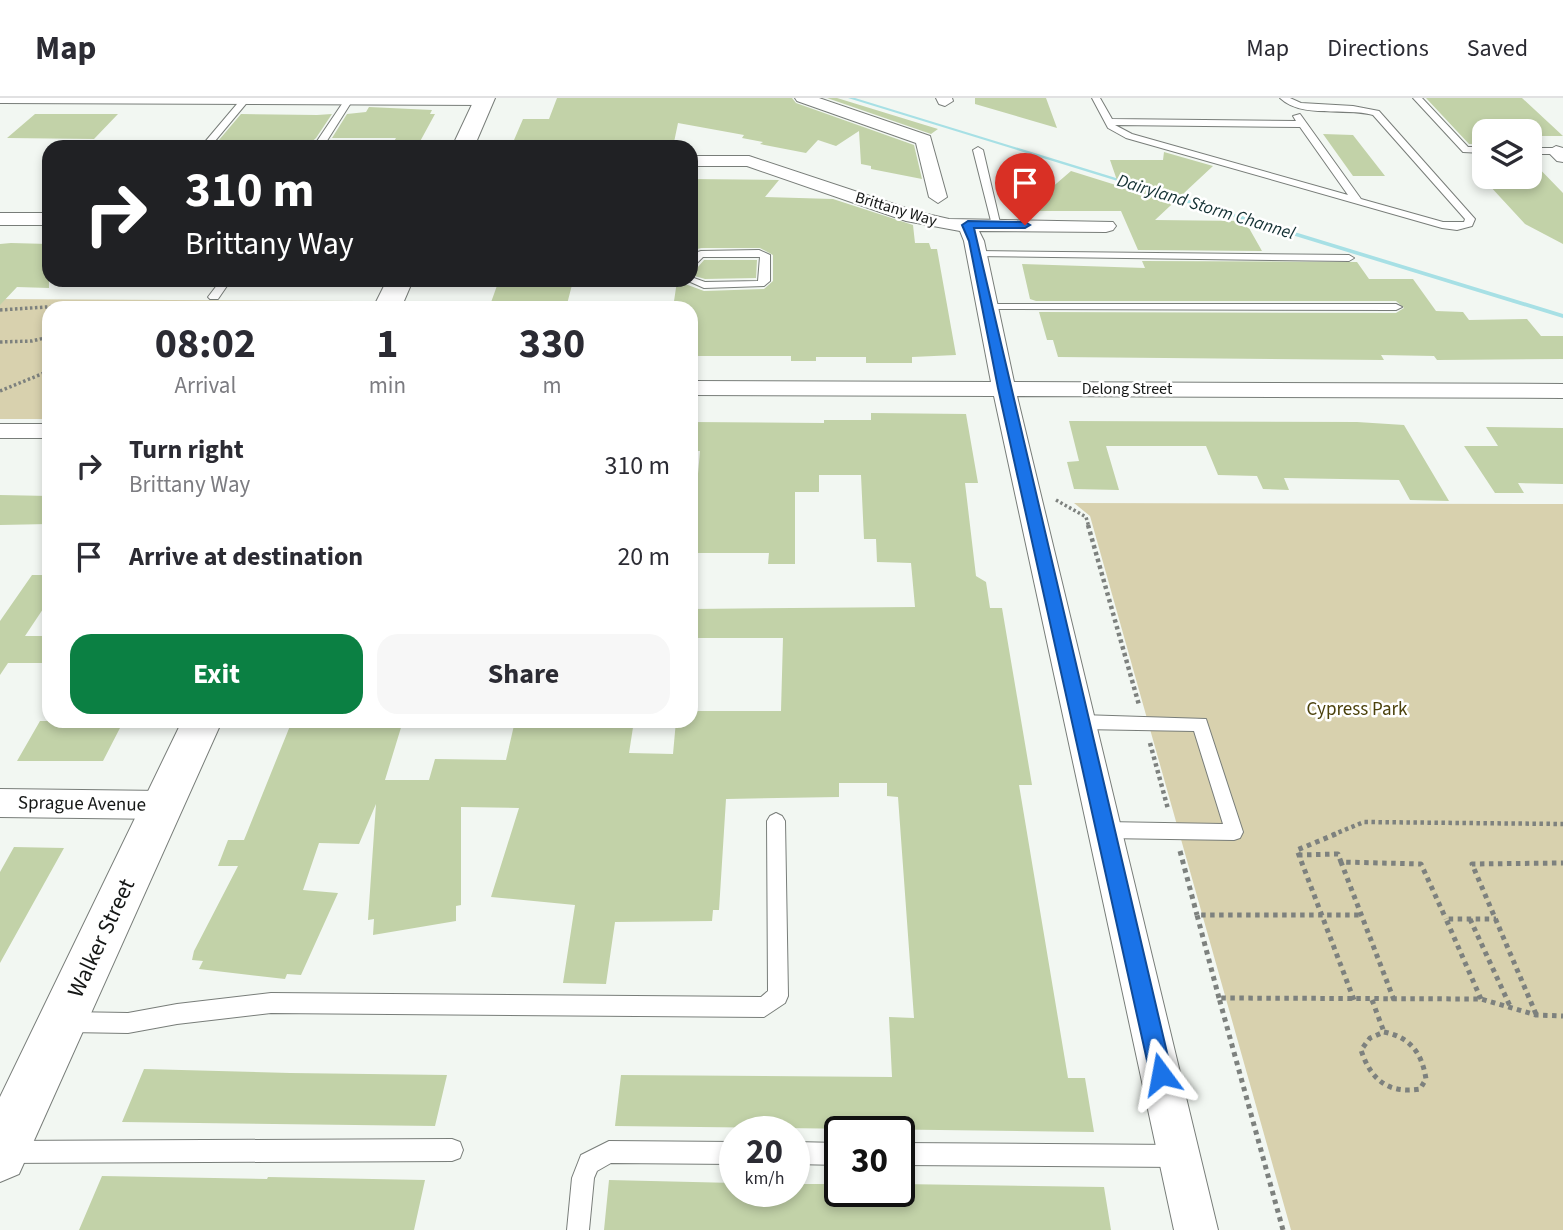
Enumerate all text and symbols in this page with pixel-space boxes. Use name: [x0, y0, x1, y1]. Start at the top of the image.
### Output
text: Map: [35, 25, 96, 72]
text: Map: [1246, 31, 1289, 66]
text: Directions: [1327, 31, 1429, 66]
text: Saved: [1467, 31, 1528, 66]
map controls: [1472, 119, 1542, 189]
button: layers: [1472, 119, 1542, 189]
pin: [995, 153, 1055, 225]
text: 310 m: [185, 156, 314, 226]
icon: arrive: [1006, 164, 1044, 202]
icon: right: [70, 168, 161, 259]
water label: Dairyland Storm Channel: [1114, 168, 1299, 246]
street label: Brittany Way: [852, 186, 940, 232]
text: Brittany Way: [185, 221, 354, 267]
text: 08:02: [155, 314, 256, 374]
text: 1: [376, 314, 398, 374]
text: 330: [519, 314, 585, 374]
text: Arrival: [174, 369, 236, 402]
text: min: [369, 369, 406, 402]
text: m: [542, 369, 562, 402]
street label: Delong Street: [1082, 378, 1173, 400]
text: Turn right: [129, 431, 244, 468]
icon: right: [70, 447, 108, 485]
text: 310 m: [604, 447, 670, 484]
text: Brittany Way: [129, 468, 250, 501]
icon: arrive: [70, 538, 108, 576]
text: Arrive at destination: [129, 538, 363, 575]
text: 20 m: [617, 538, 670, 575]
button: Exit: [70, 634, 363, 714]
button: Share: [377, 634, 670, 714]
park label: Cypress Park: [1306, 696, 1408, 723]
street label: Sprague Avenue: [18, 789, 146, 819]
street label: Walker Street: [59, 873, 143, 1003]
position arrow: [1124, 1037, 1198, 1111]
speed limit sign: 30: [824, 1116, 915, 1207]
text: 20: [746, 1127, 783, 1177]
text: km/h: [745, 1166, 784, 1191]

